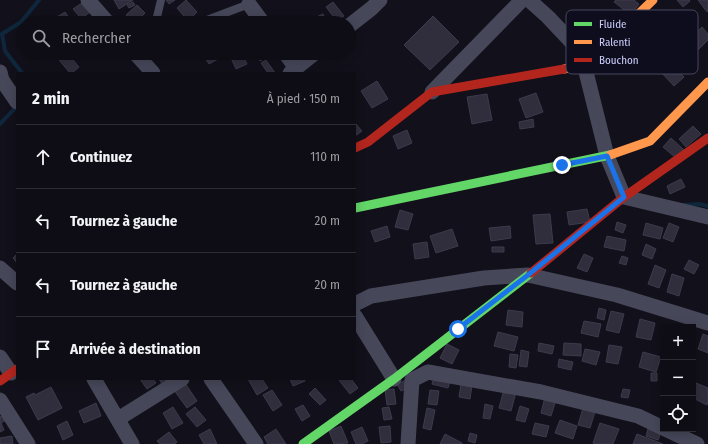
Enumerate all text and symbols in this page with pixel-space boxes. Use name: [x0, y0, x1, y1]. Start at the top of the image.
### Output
legend: [566, 10, 698, 74]
search box: [16, 16, 356, 60]
text: Fluide: [599, 18, 626, 31]
icon: search: [30, 27, 52, 49]
text: Rechercher: [62, 29, 131, 47]
text: Ralenti: [599, 36, 631, 49]
text: Bouchon: [599, 54, 639, 67]
text: 2 min: [32, 88, 70, 109]
text: À pied · 150 m: [267, 91, 340, 106]
icon: ahead: [32, 146, 54, 168]
text: Continuez: [70, 148, 132, 166]
text: 110 m: [310, 149, 340, 164]
route end: [553, 156, 571, 174]
icon: left: [32, 210, 54, 232]
text: Tournez à gauche: [70, 212, 177, 230]
text: 20 m: [314, 213, 340, 228]
icon: left: [32, 274, 54, 296]
text: Tournez à gauche: [70, 276, 177, 294]
text: 20 m: [314, 277, 340, 292]
route start: [449, 320, 467, 338]
map controls: [660, 324, 696, 432]
button: +: [660, 324, 696, 360]
icon: arrive: [32, 338, 54, 360]
text: Arrivée à destination: [70, 340, 201, 358]
button: −: [660, 360, 696, 396]
button: locate: [660, 396, 696, 432]

